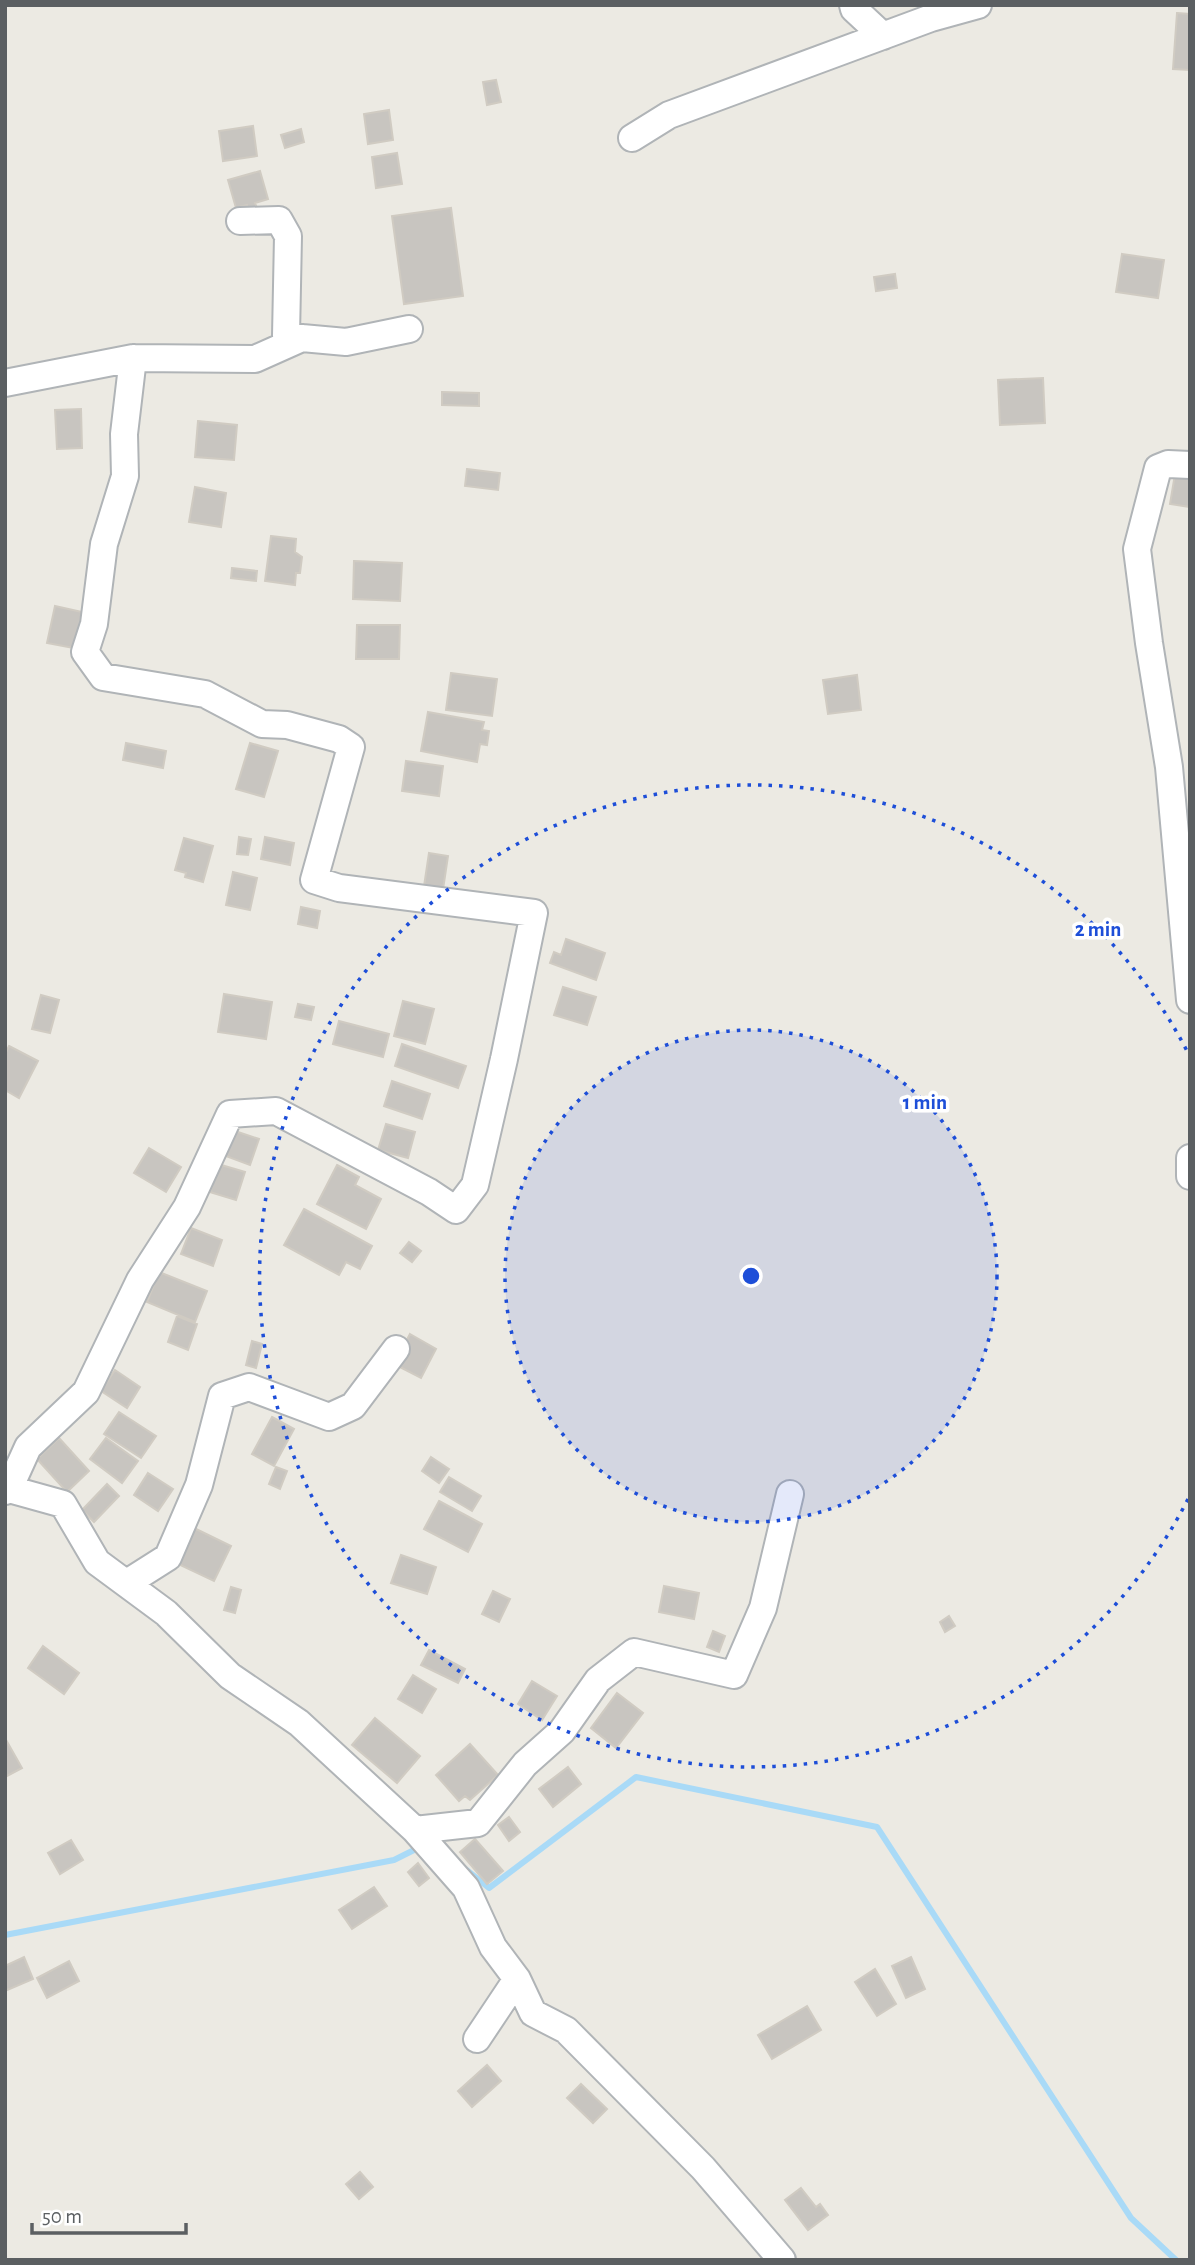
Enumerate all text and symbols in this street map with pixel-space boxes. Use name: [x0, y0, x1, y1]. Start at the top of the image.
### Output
text: 2 min: [1075, 919, 1121, 940]
text: 1 min: [903, 1092, 947, 1113]
centre of rings: [739, 1264, 763, 1288]
scale bar: [32, 2192, 186, 2236]
text: 50 m: [42, 2206, 82, 2227]

